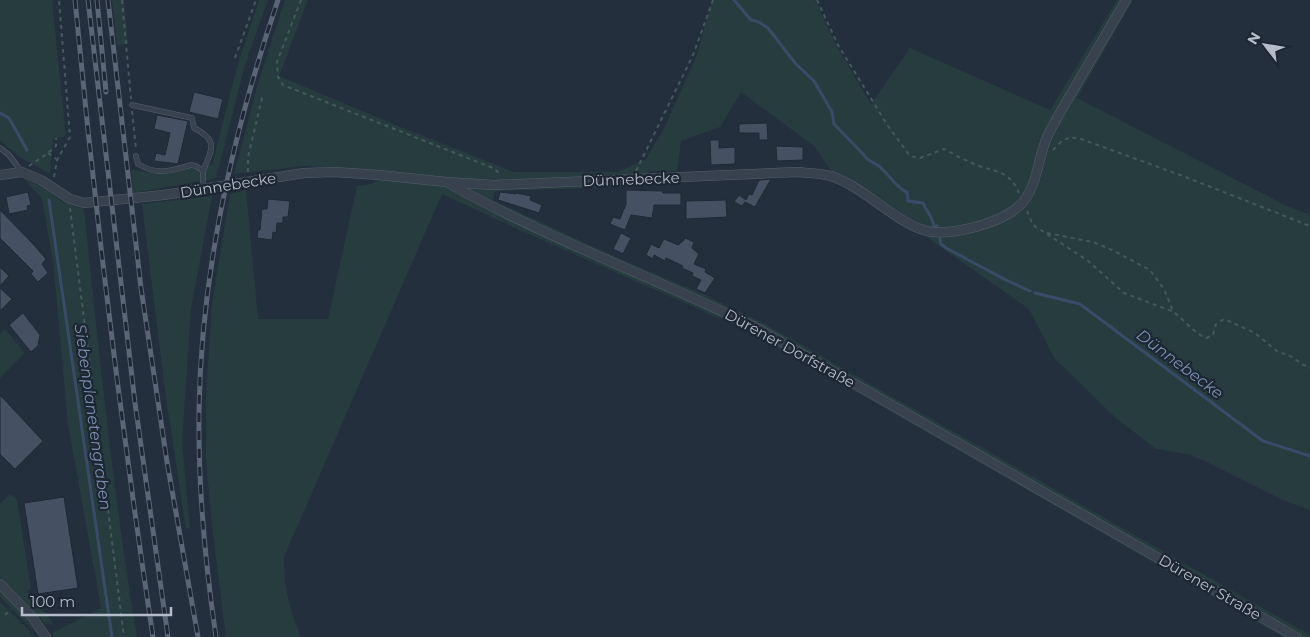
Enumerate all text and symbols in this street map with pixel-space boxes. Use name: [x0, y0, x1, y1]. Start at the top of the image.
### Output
north arrow: [1240, 20, 1290, 70]
text: N: [1243, 29, 1264, 48]
street label: Dünnebecke: [179, 168, 277, 202]
street label: Dünnebecke: [582, 168, 680, 190]
street label: Dürener Dorfstraße: [721, 304, 859, 392]
water label: Siebenplanetengraben: [71, 323, 115, 511]
water label: Dünnebecke: [1133, 325, 1227, 403]
street label: Dürener Straße: [1155, 550, 1265, 624]
scale bar: [22, 584, 171, 616]
text: 100 m: [30, 592, 75, 611]

